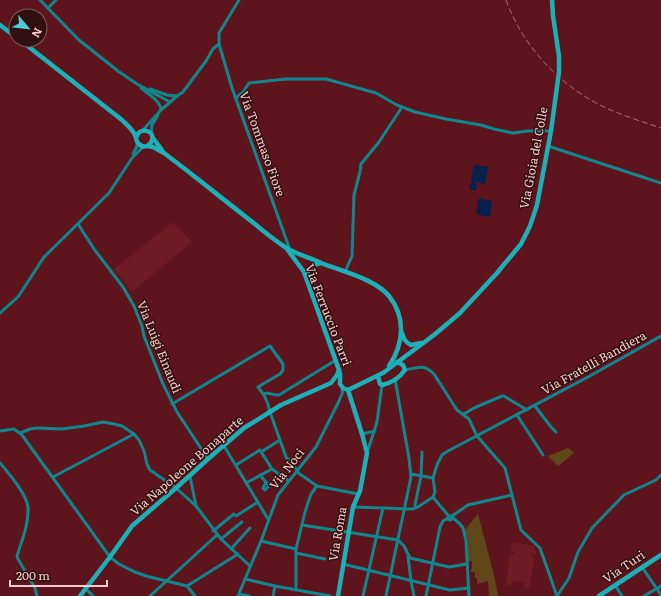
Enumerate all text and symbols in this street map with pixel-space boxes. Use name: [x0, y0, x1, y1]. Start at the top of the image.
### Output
north arrow: [8, 8, 48, 48]
text: N: [28, 25, 47, 41]
street label: Via Tommaso Fiore: [236, 88, 290, 199]
street label: Via Gioia del Colle: [514, 105, 552, 210]
street label: Via Ferruccio Parri: [301, 261, 357, 368]
street label: Via Luigi Einaudi: [133, 298, 187, 396]
street label: Via Fratelli Bandiera: [538, 326, 650, 398]
street label: Via Napoleone Bonaparte: [126, 411, 247, 519]
street label: Via Noci: [264, 444, 308, 493]
street label: Via Roma: [323, 505, 351, 562]
street label: Via Turi: [599, 545, 648, 587]
scale bar: [10, 562, 107, 588]
text: 200 m: [16, 566, 50, 584]

